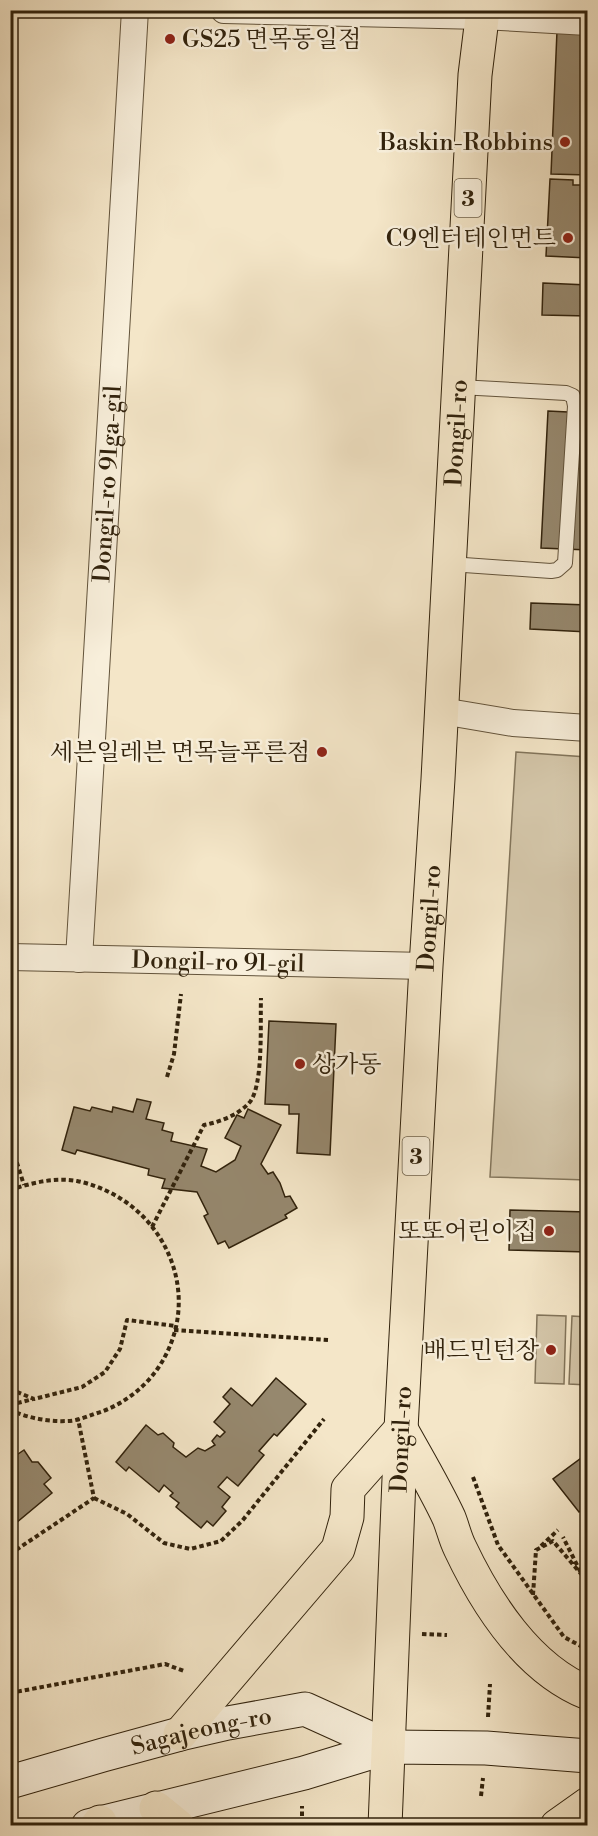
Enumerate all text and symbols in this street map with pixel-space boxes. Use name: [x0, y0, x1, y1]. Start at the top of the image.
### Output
place label: GS25 면목동일점: [182, 25, 361, 55]
marker: GS25 면목동일점: [163, 32, 177, 46]
place label: Baskin-Robbins: [378, 128, 553, 158]
marker: Baskin-Robbins: [558, 135, 572, 149]
road number: 3: [454, 179, 482, 217]
place label: C9엔터테인먼트: [386, 224, 556, 254]
marker: C9엔터테인먼트: [561, 231, 575, 245]
street label: Dongil-ro: [439, 379, 475, 487]
street label: Dongil-ro 91ga-gil: [87, 384, 129, 583]
place label: 세븐일레븐 면목늘푸른점: [50, 738, 310, 768]
marker: 세븐일레븐 면목늘푸른점: [315, 745, 329, 759]
street label: Dongil-ro: [412, 864, 448, 973]
street label: Dongil-ro 91-gil: [131, 946, 305, 979]
place label: 상가동: [312, 1050, 382, 1080]
marker: 상가동: [293, 1057, 307, 1071]
road number: 3: [402, 1137, 430, 1175]
place label: 또또어린이집: [398, 1217, 537, 1247]
marker: 또또어린이집: [542, 1224, 556, 1238]
place label: 배드민턴장: [423, 1336, 540, 1366]
marker: 배드민턴장: [544, 1343, 558, 1357]
street label: Dongil-ro: [384, 1385, 419, 1493]
street label: Sagajeong-ro: [128, 1701, 274, 1763]

